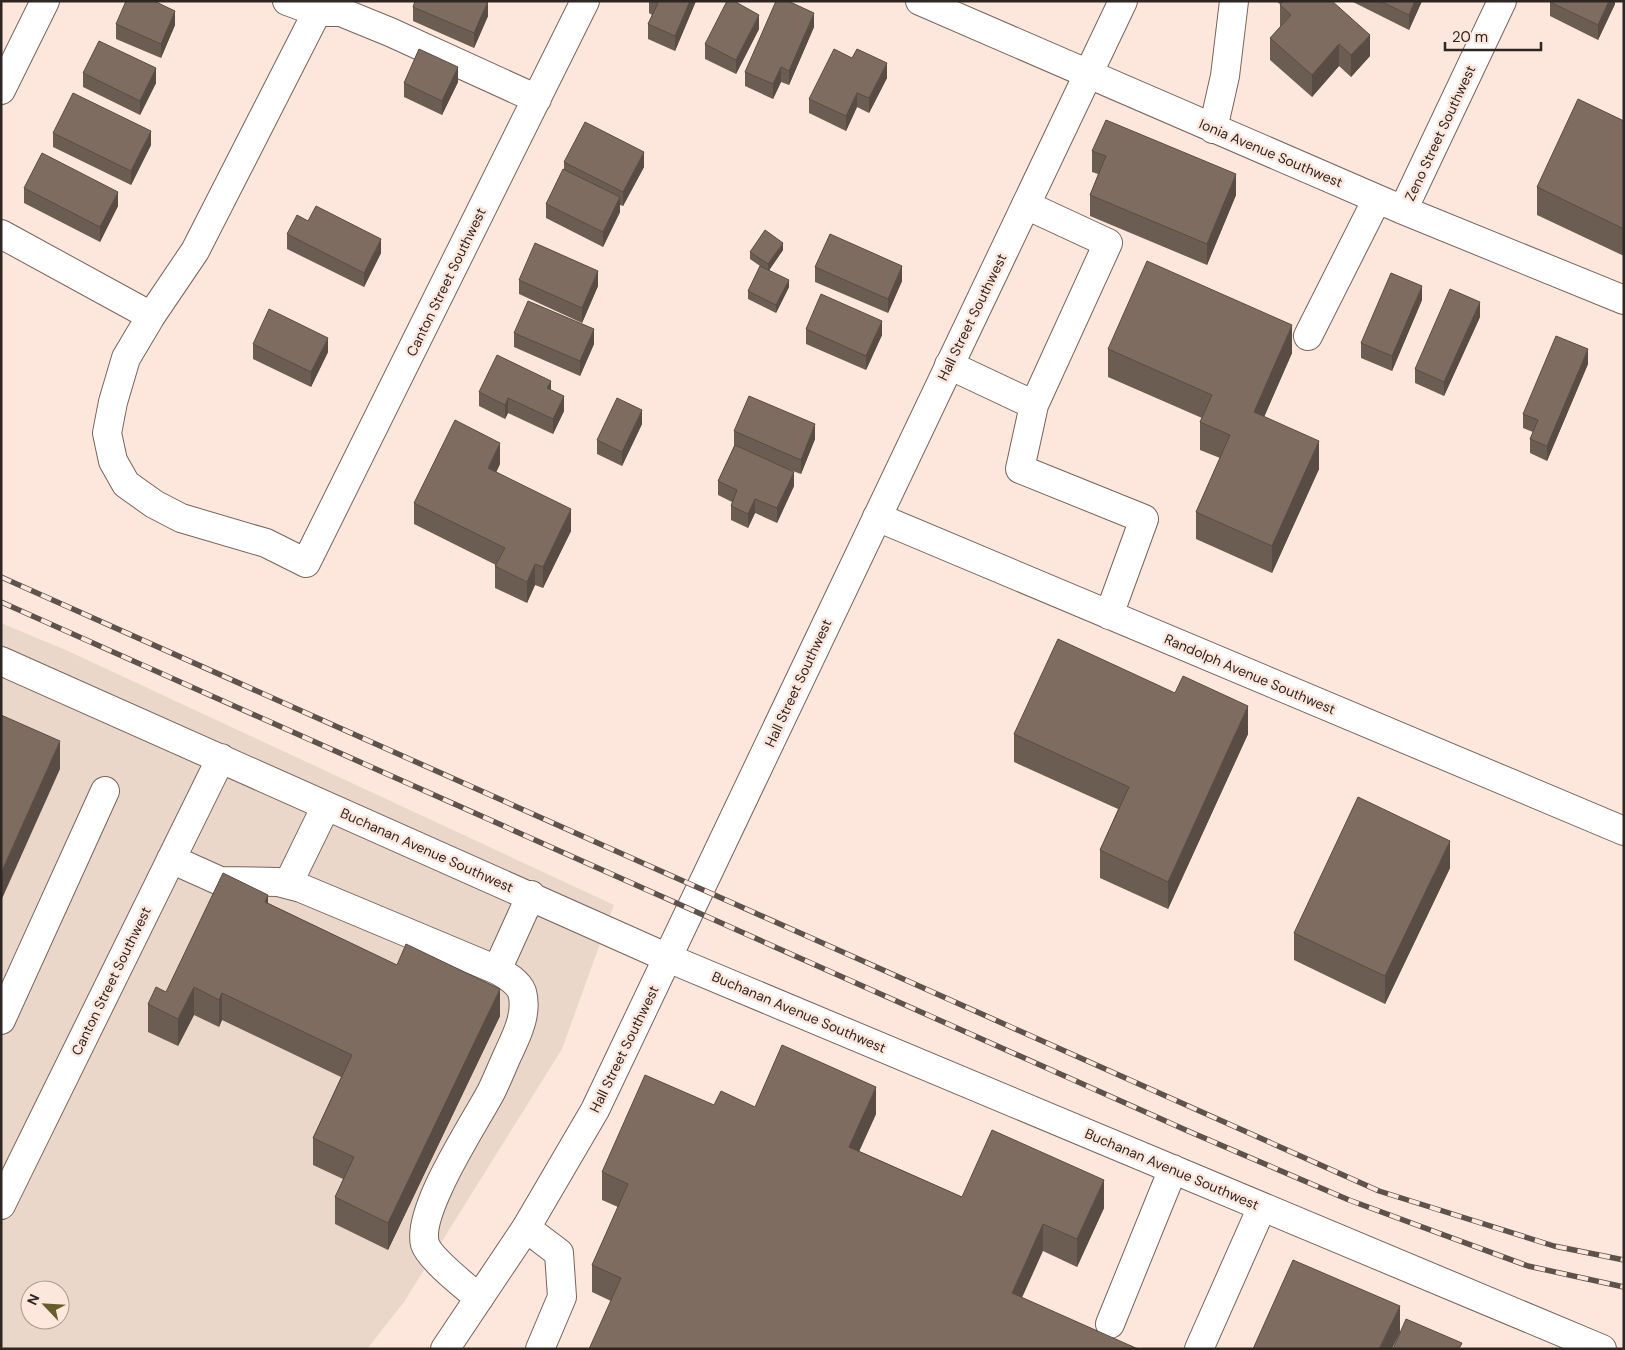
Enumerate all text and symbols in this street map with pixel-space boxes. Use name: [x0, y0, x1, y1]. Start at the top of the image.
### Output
scale bar: [1445, 20, 1541, 52]
text: 20 m: [1452, 27, 1488, 47]
street label: Zeno Street Southwest: [1401, 62, 1479, 204]
street label: Ionia Avenue Southwest: [1197, 115, 1345, 191]
street label: Canton Street Southwest: [402, 205, 490, 359]
street label: Hall Street Southwest: [933, 251, 1011, 383]
street label: Hall Street Southwest: [760, 616, 836, 750]
street label: Randolph Avenue Southwest: [1162, 630, 1338, 718]
street label: Buchanan Avenue Southwest: [338, 804, 516, 896]
street label: Canton Street Southwest: [67, 904, 155, 1058]
street label: Buchanan Avenue Southwest: [709, 967, 889, 1057]
street label: Hall Street Southwest: [585, 983, 663, 1115]
street label: Buchanan Avenue Southwest: [1082, 1124, 1262, 1214]
north arrow: [20, 1280, 70, 1330]
text: N: [23, 1291, 44, 1308]

